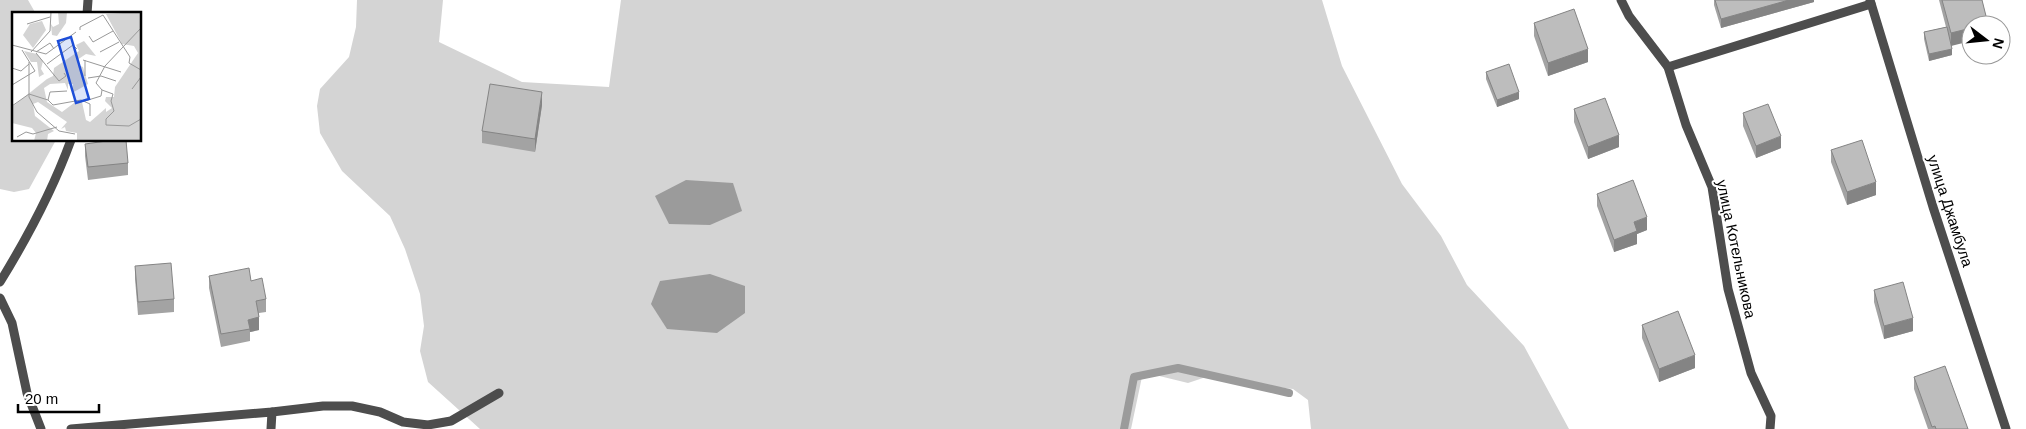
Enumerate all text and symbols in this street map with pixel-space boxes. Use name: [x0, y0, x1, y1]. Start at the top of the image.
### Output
inset map: [12, 12, 141, 141]
north arrow: [1961, 15, 2011, 65]
text: N: [1989, 37, 2008, 51]
street label: улица Джамбула: [1924, 153, 1977, 270]
street label: улица Котельникова: [1714, 178, 1760, 320]
scale bar: [18, 382, 99, 414]
text: 20 m: [25, 390, 58, 407]

